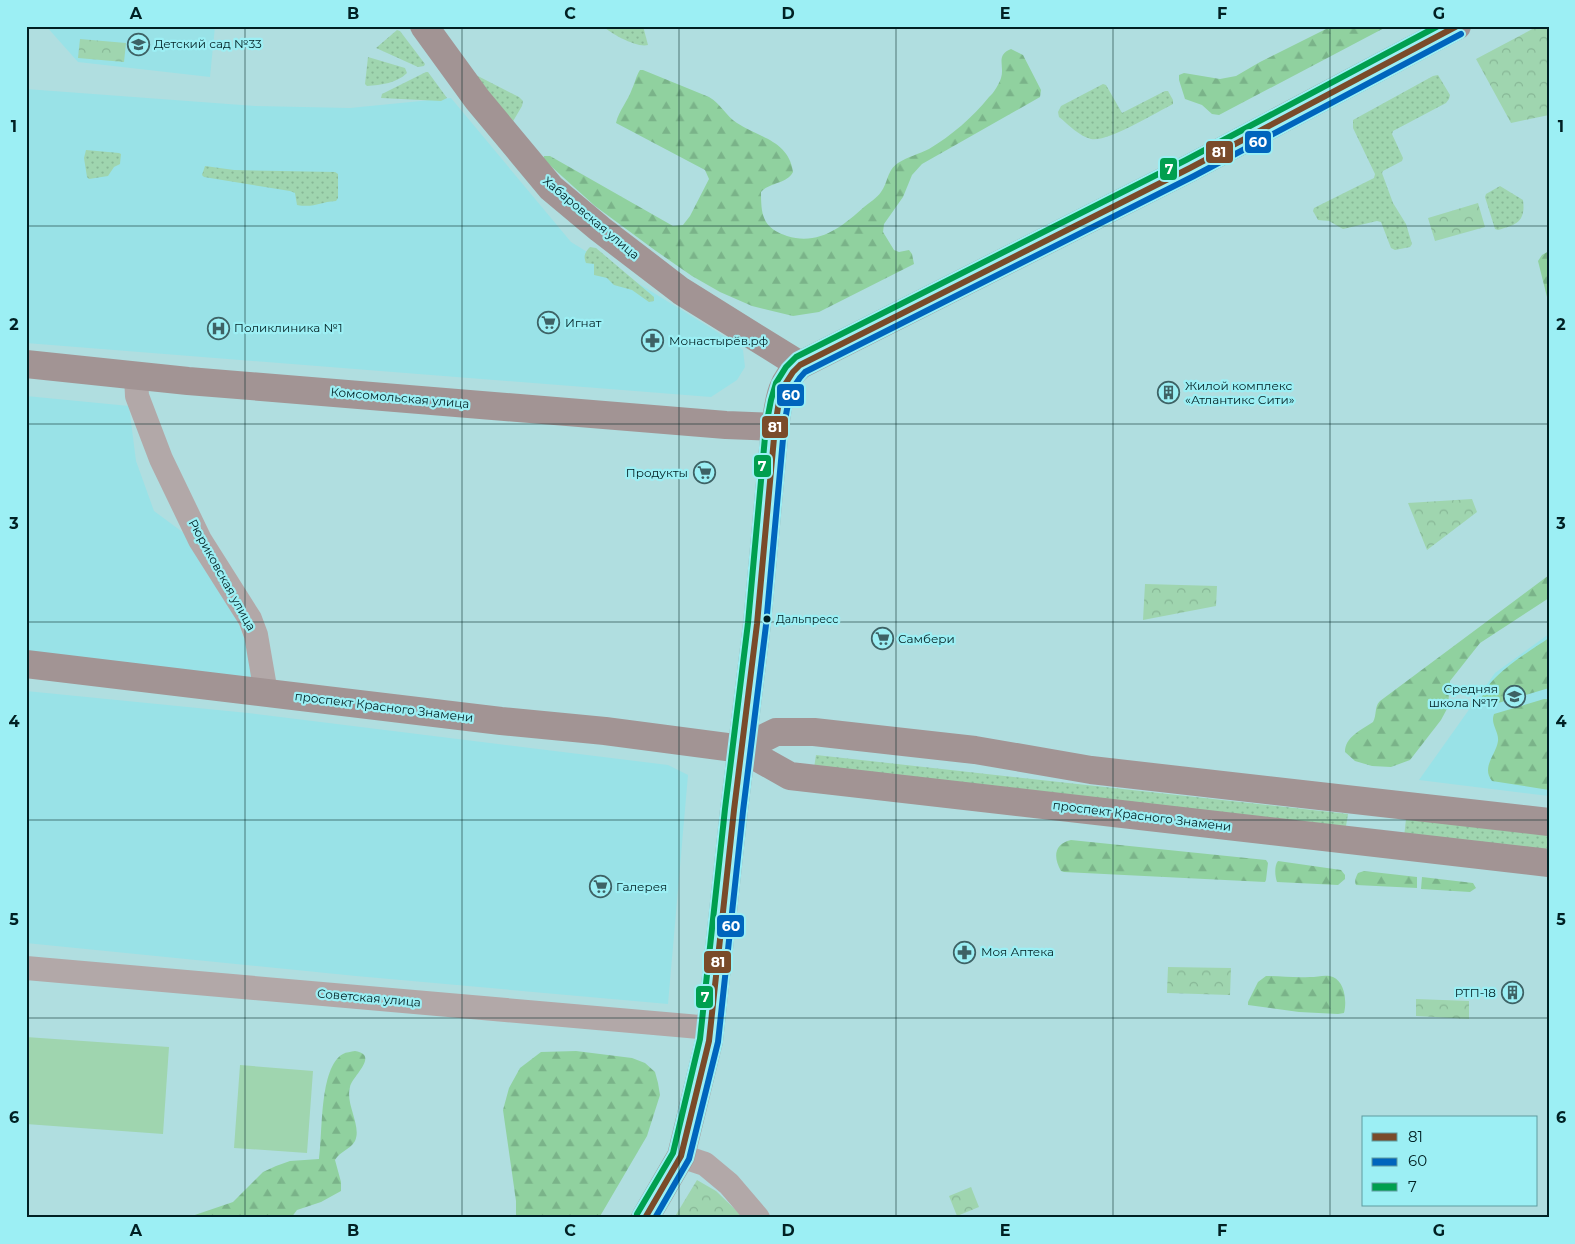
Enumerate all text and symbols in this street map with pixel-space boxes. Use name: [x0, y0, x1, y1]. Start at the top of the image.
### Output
text: A: [129, 4, 143, 23]
text: B: [347, 4, 359, 23]
text: C: [564, 4, 576, 23]
text: D: [781, 4, 795, 23]
text: E: [1000, 4, 1010, 23]
text: F: [1217, 4, 1227, 23]
text: G: [1433, 4, 1445, 23]
school or university icon: Детский сад №33: [126, 32, 150, 56]
place label: Детский сад №33: [154, 36, 262, 51]
text: 1: [11, 117, 17, 136]
text: 1: [1558, 117, 1564, 136]
line badge: 60: [1244, 130, 1272, 154]
text: 60: [1249, 133, 1267, 151]
line badge: 81: [1205, 140, 1234, 164]
text: 81: [1212, 143, 1226, 161]
line badge: 7: [1159, 157, 1178, 181]
text: 7: [1165, 160, 1174, 178]
street label: Хабаровская улица: [540, 173, 643, 262]
supermarket icon: Игнат: [537, 311, 561, 335]
text: 2: [9, 315, 19, 334]
place label: Игнат: [565, 315, 602, 330]
text: 2: [1556, 315, 1566, 334]
hospital icon: Поликлиника №1: [206, 316, 230, 340]
place label: Поликлиника №1: [234, 320, 343, 335]
pharmacy icon: Монастырёв.рф: [641, 329, 665, 353]
place label: Монастырёв.рф: [669, 333, 768, 348]
place label: Жилой комплекс «Атлантикс Сити»: [1185, 378, 1295, 407]
building icon: Жилой комплекс «Атлантикс Сити»: [1157, 381, 1181, 405]
line badge: 60: [776, 383, 805, 407]
street label: Комсомольская улица: [330, 384, 470, 411]
text: 60: [782, 386, 800, 404]
line badge: 81: [761, 415, 789, 439]
text: 81: [768, 418, 782, 436]
line badge: 7: [753, 454, 772, 478]
text: 7: [758, 457, 767, 475]
supermarket icon: Продукты: [692, 461, 716, 485]
place label: Продукты: [626, 465, 688, 480]
text: 3: [8, 514, 19, 533]
text: 3: [1555, 514, 1566, 533]
street label: Рюриковская улица: [186, 516, 259, 633]
place label: Дальпресс: [776, 612, 838, 626]
marker: Дальпресс: [762, 614, 772, 624]
supermarket icon: Самбери: [870, 627, 894, 651]
place label: Самбери: [898, 631, 955, 646]
place label: Средняя школа №17: [1429, 681, 1498, 710]
school or university icon: Средняя школа №17: [1502, 684, 1526, 708]
street label: проспект Красного Знамени: [294, 688, 474, 725]
text: 4: [8, 712, 20, 731]
text: 4: [1555, 712, 1567, 731]
street label: проспект Красного Знамени: [1052, 797, 1232, 834]
supermarket icon: Галерея: [588, 875, 612, 899]
place label: Галерея: [616, 879, 667, 894]
text: 5: [9, 910, 19, 929]
text: 5: [1556, 910, 1566, 929]
line badge: 60: [716, 914, 745, 938]
text: 60: [722, 917, 740, 935]
pharmacy icon: Моя Аптека: [953, 940, 977, 964]
place label: Моя Аптека: [981, 944, 1054, 959]
line badge: 81: [703, 950, 732, 974]
text: 81: [711, 953, 725, 971]
building icon: РТП-18: [1500, 981, 1524, 1005]
street label: Советская улица: [316, 985, 422, 1010]
line badge: 7: [695, 985, 714, 1009]
place label: РТП-18: [1455, 985, 1496, 1000]
text: 7: [701, 988, 710, 1006]
text: 6: [9, 1108, 19, 1127]
text: 6: [1556, 1108, 1566, 1127]
legend: [1362, 1116, 1538, 1206]
text: 81: [1408, 1127, 1423, 1146]
text: 60: [1408, 1151, 1427, 1170]
text: 7: [1408, 1177, 1417, 1196]
text: A: [129, 1221, 143, 1240]
text: B: [347, 1221, 359, 1240]
text: C: [564, 1221, 576, 1240]
text: D: [781, 1221, 795, 1240]
text: E: [1000, 1221, 1010, 1240]
text: F: [1217, 1221, 1227, 1240]
text: G: [1433, 1221, 1445, 1240]

